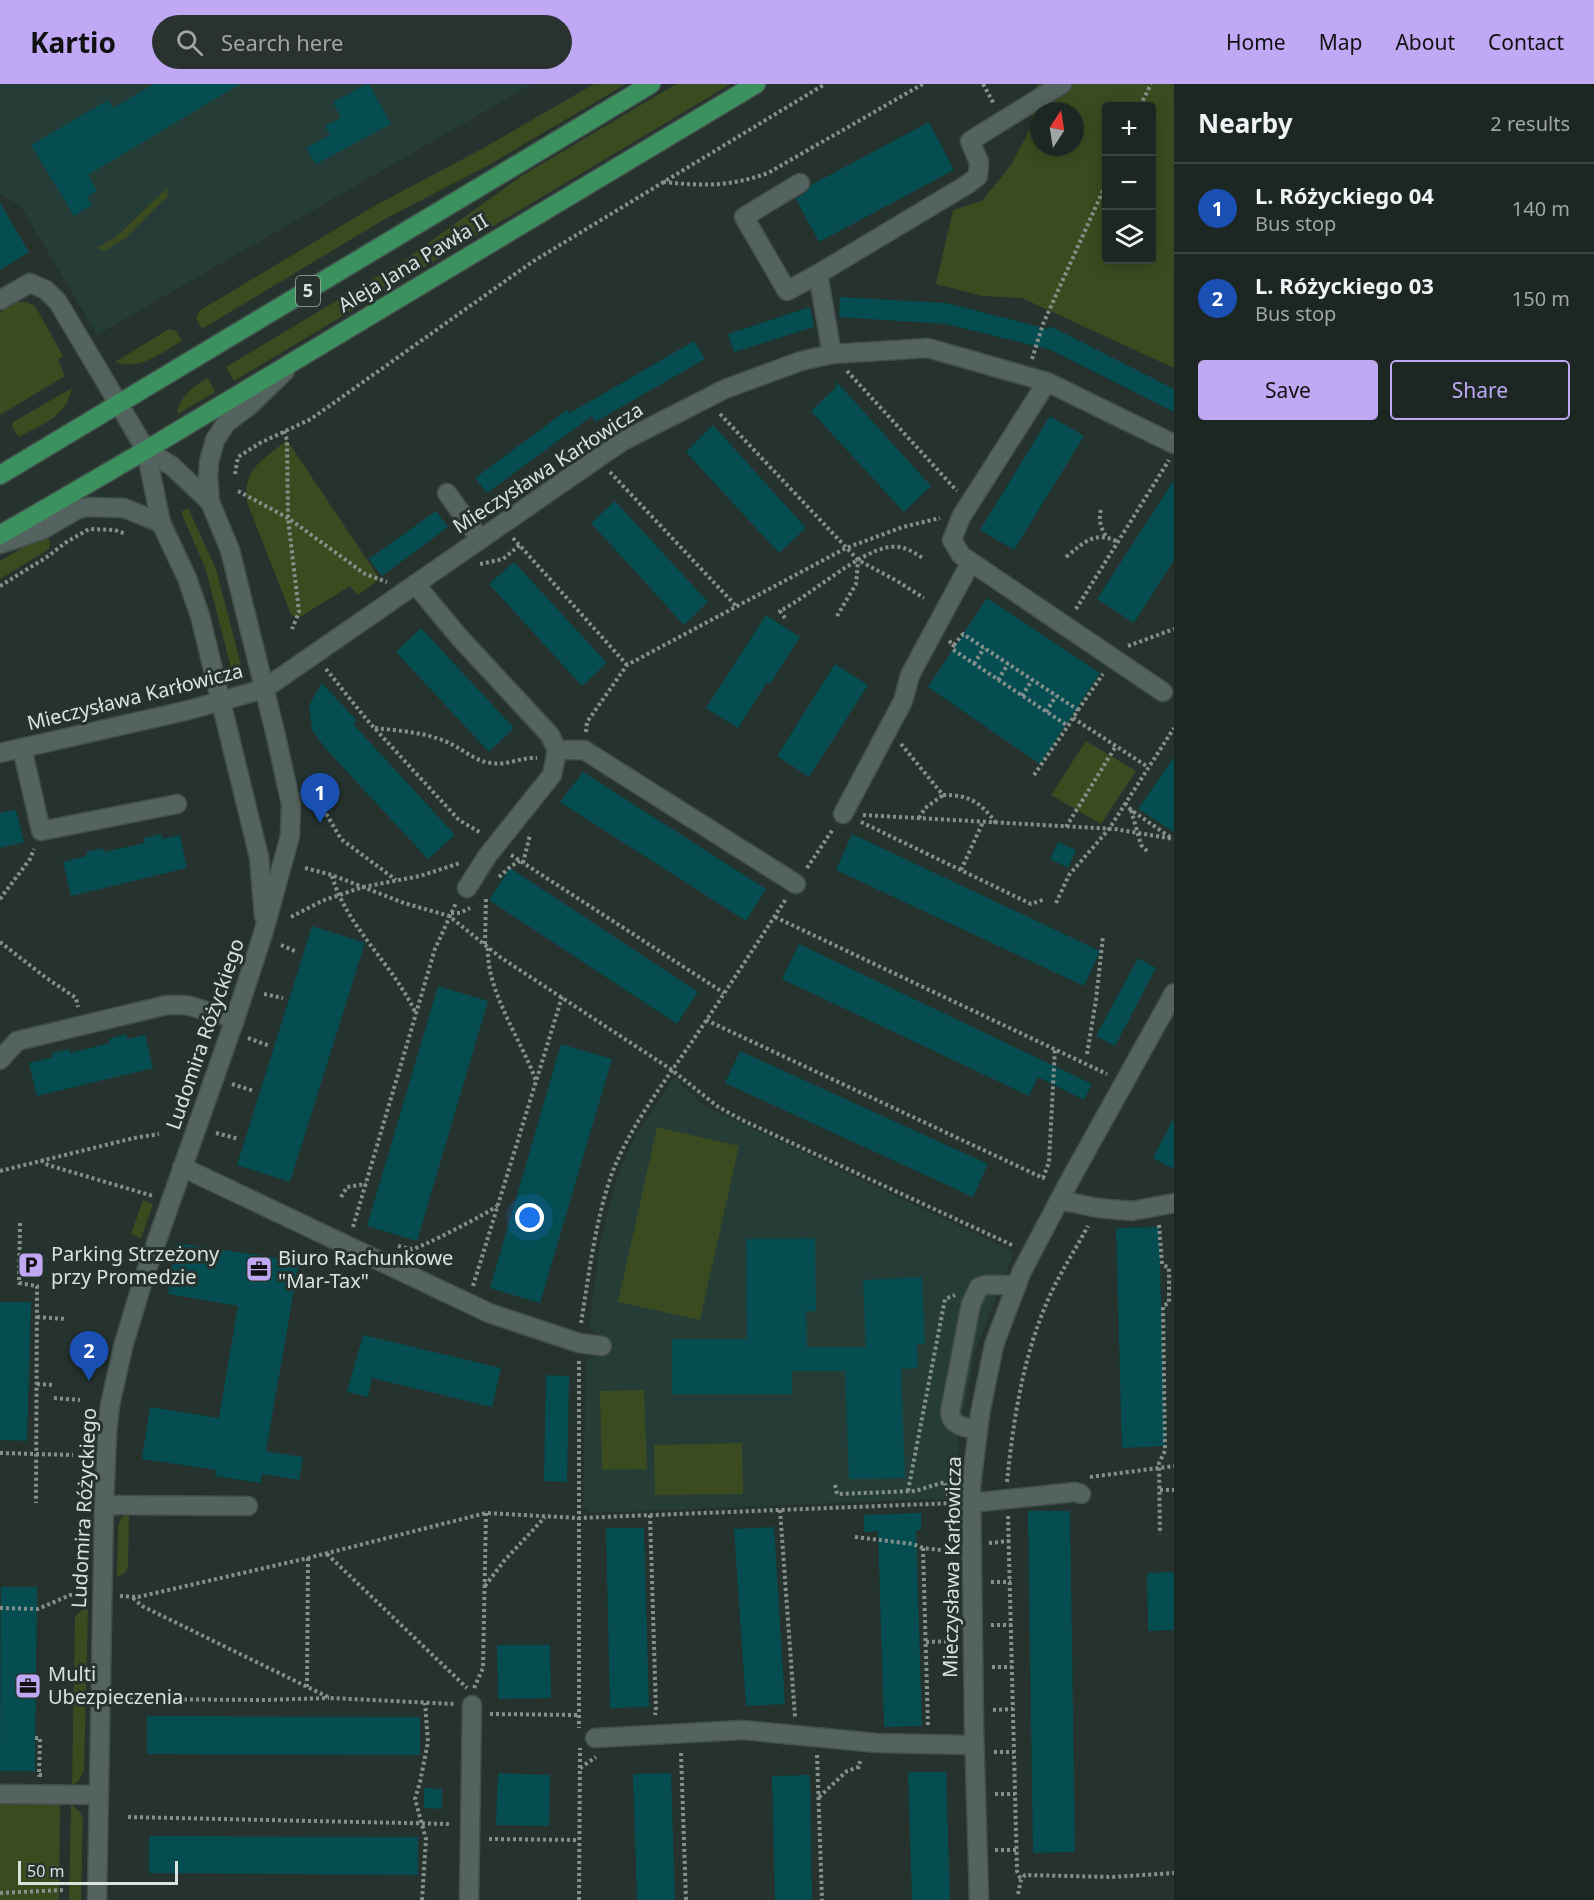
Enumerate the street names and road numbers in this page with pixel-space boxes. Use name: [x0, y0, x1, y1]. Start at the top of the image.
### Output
street label: Aleja Jana Pawła II: [333, 207, 493, 318]
road number: 5: [296, 276, 320, 306]
street label: Mieczysława Karłowicza: [447, 396, 648, 539]
street label: Mieczysława Karłowicza: [24, 657, 246, 736]
street label: Ludomira Różyckiego: [159, 935, 250, 1133]
street label: Ludomira Różyckiego: [65, 1407, 102, 1609]
street label: Mieczysława Karłowicza: [936, 1456, 967, 1678]

